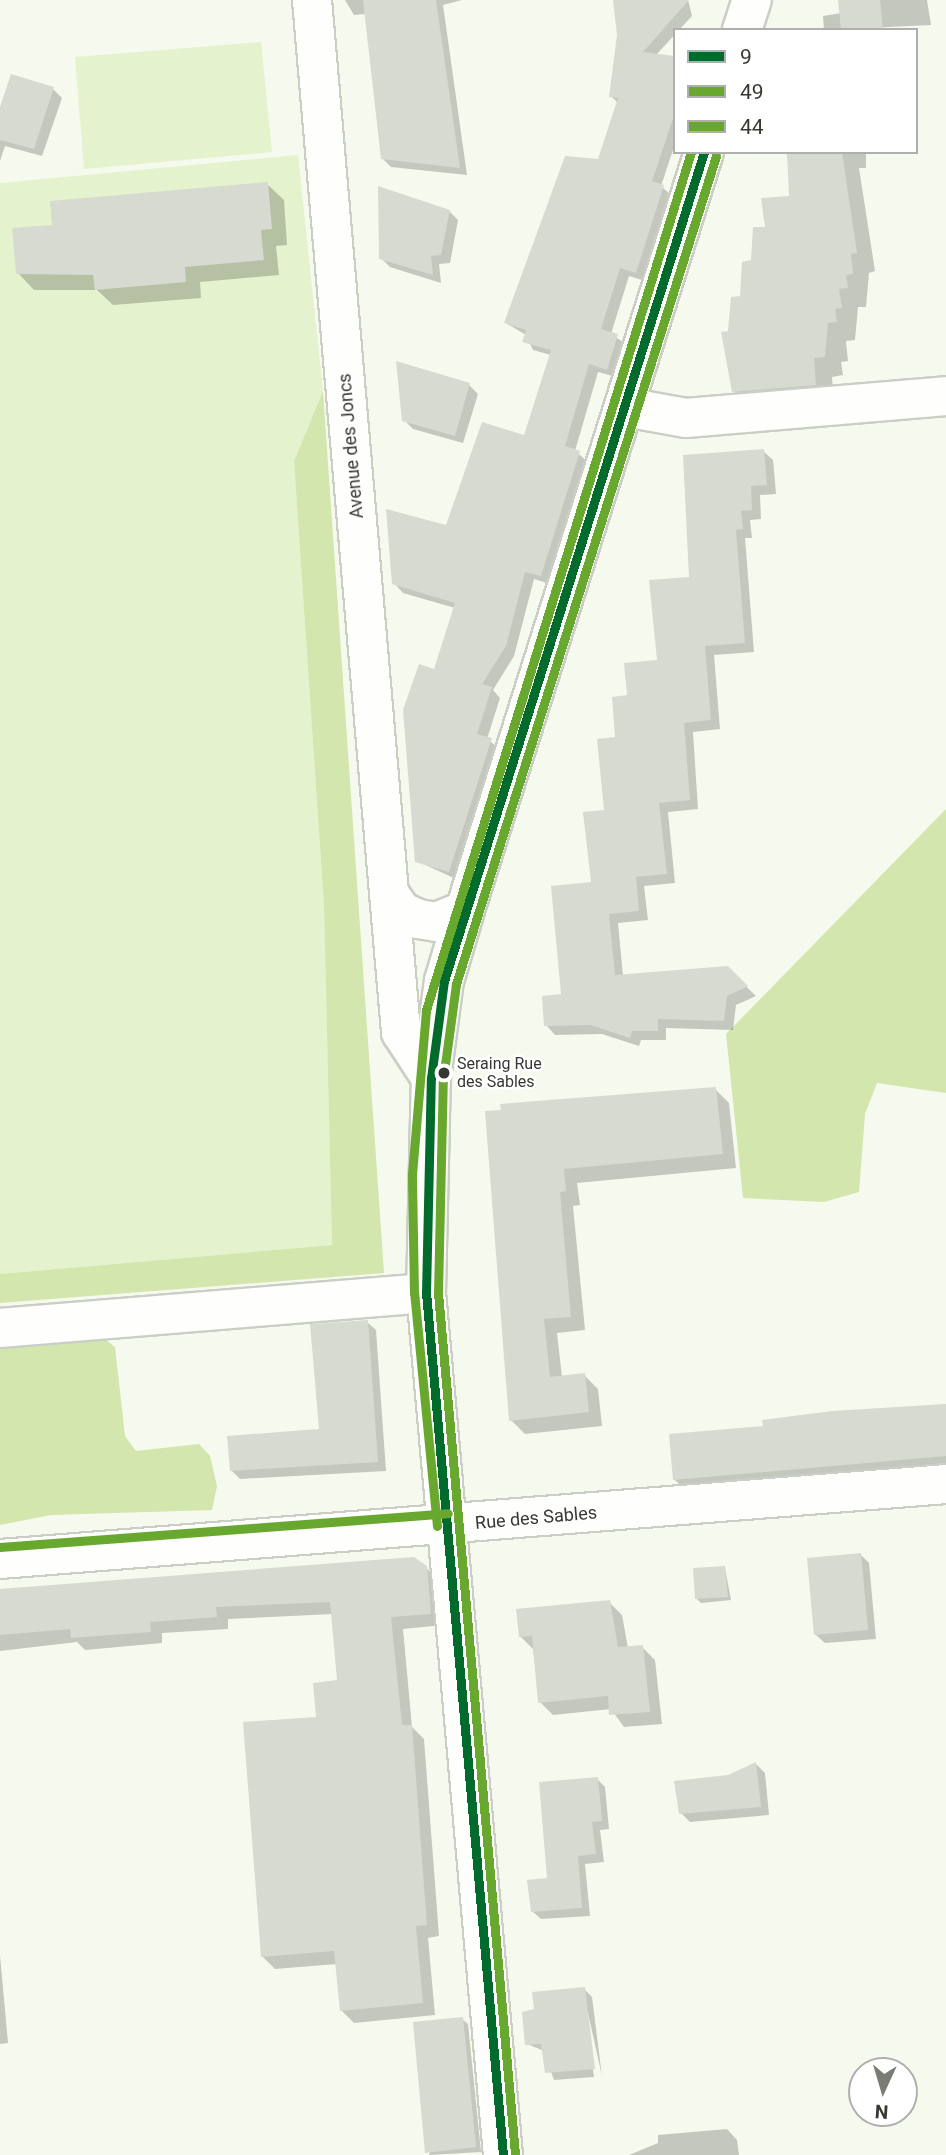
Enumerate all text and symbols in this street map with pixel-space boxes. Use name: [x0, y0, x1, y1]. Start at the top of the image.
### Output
legend: [673, 28, 918, 154]
text: 9: [740, 45, 752, 69]
text: 49: [740, 80, 764, 104]
text: 44: [740, 115, 764, 139]
street label: Avenue des Joncs: [334, 373, 368, 519]
place label: Seraing Rue des Sables: [457, 1054, 542, 1092]
marker: Seraing Rue des Sables: [437, 1066, 451, 1080]
street label: Rue des Sables: [474, 1502, 598, 1534]
north arrow: [848, 2057, 918, 2127]
text: N: [874, 2100, 889, 2123]

